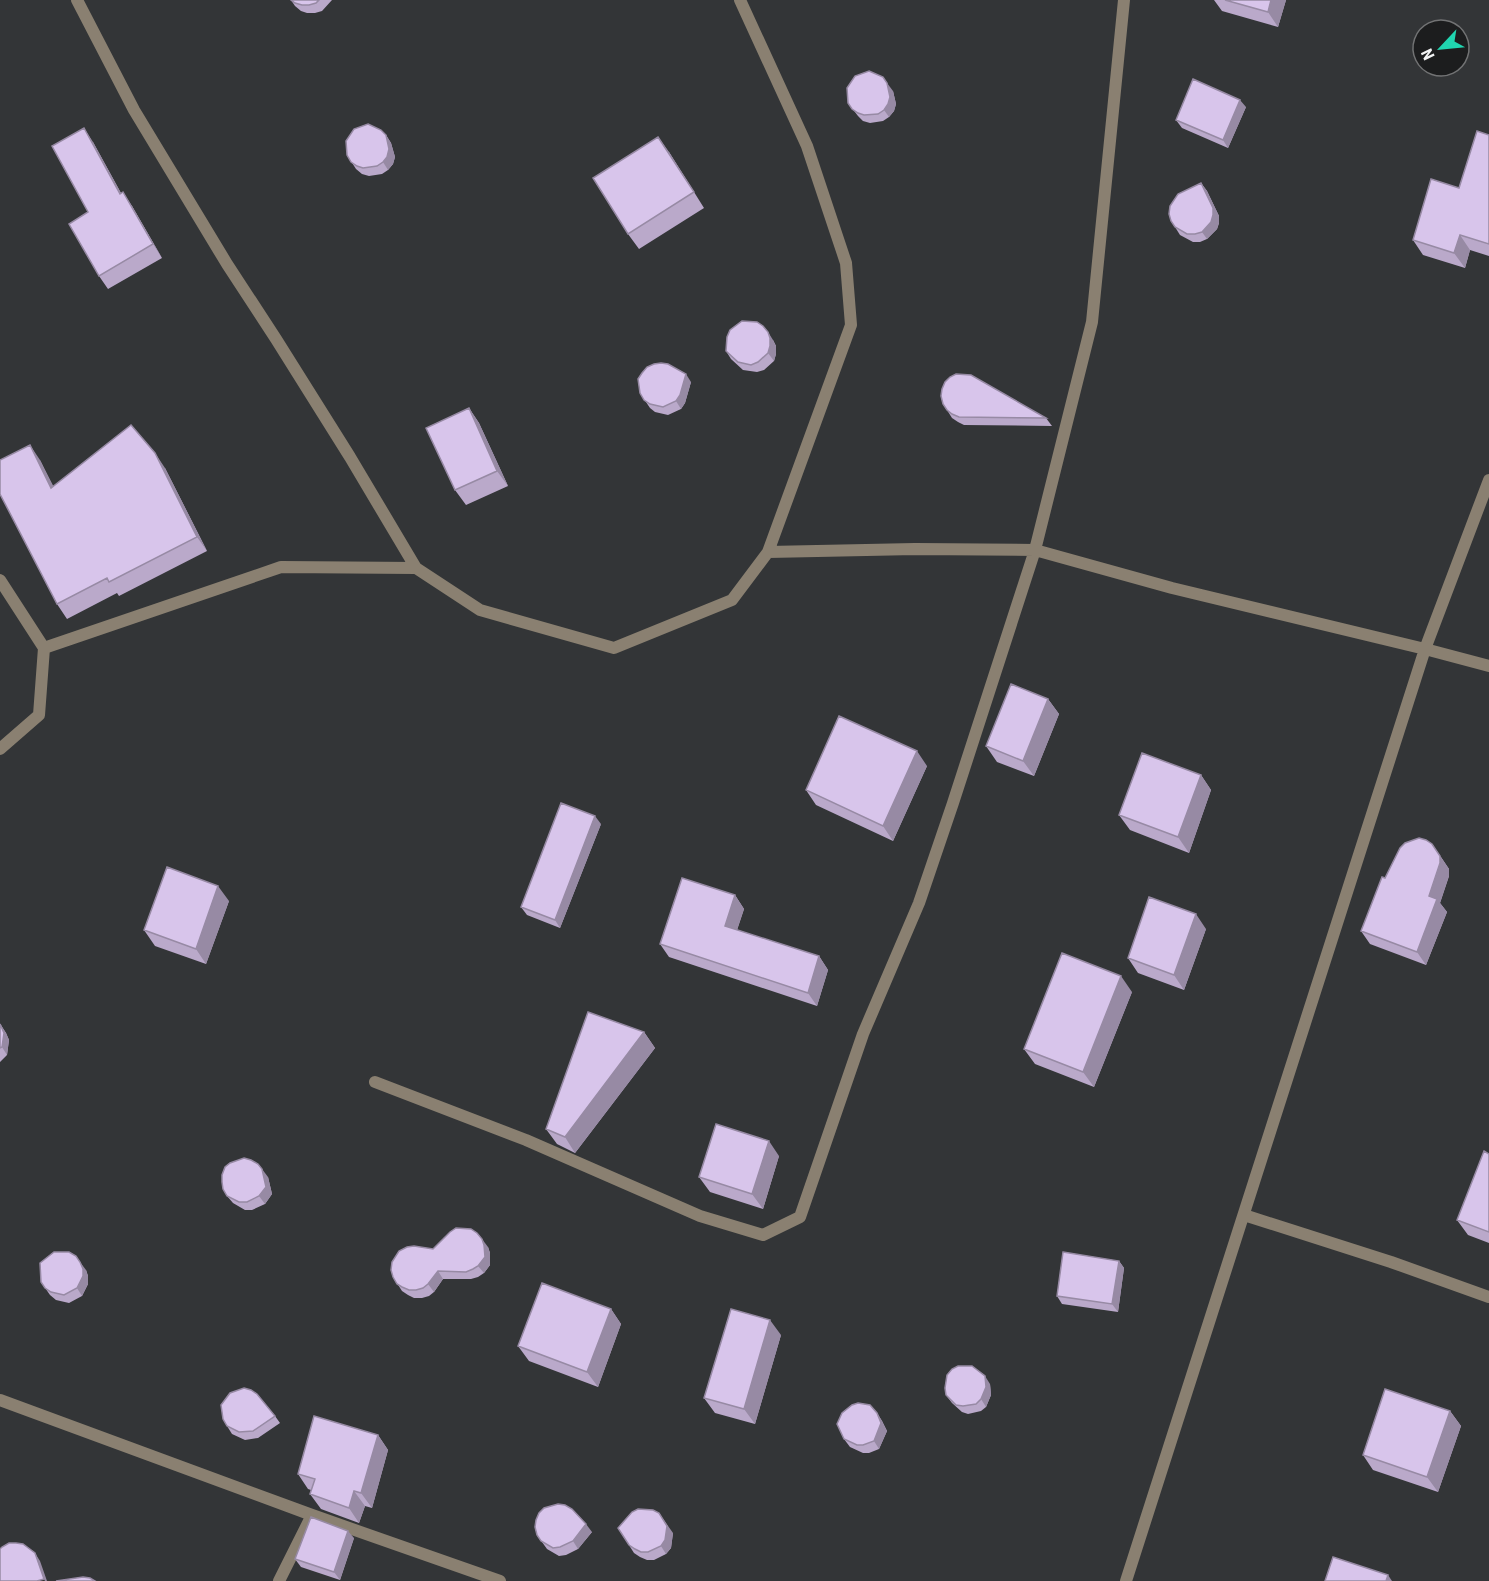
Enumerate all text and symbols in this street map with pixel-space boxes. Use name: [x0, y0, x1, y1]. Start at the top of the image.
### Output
north arrow: [1411, 18, 1471, 78]
text: N: [1417, 46, 1439, 63]

